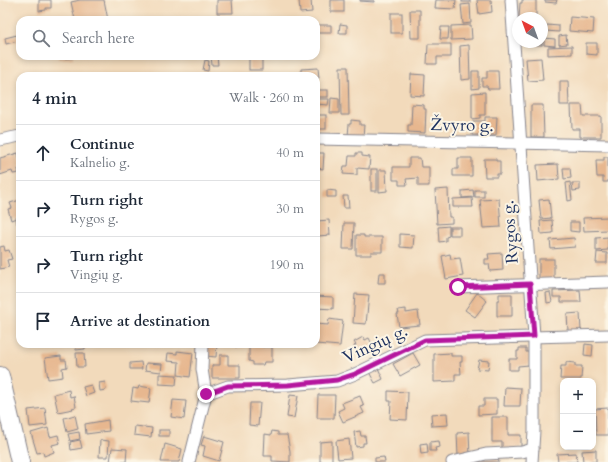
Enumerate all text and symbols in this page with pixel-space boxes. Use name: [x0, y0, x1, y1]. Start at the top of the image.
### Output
north arrow: [512, 12, 548, 48]
search box: [16, 16, 320, 60]
icon: search: [30, 27, 52, 49]
text: Search here: [62, 28, 135, 48]
text: 4 min: [32, 87, 77, 110]
text: Walk · 260 m: [229, 89, 304, 107]
street label: Žvyro g.: [430, 113, 494, 137]
text: Continue: [70, 134, 135, 154]
icon: ahead: [32, 142, 54, 164]
text: 40 m: [276, 144, 304, 162]
text: Kalnelio g.: [70, 154, 130, 172]
text: Turn right: [70, 190, 143, 210]
icon: right: [32, 198, 54, 220]
street label: Rygos g.: [496, 199, 524, 265]
text: 30 m: [276, 200, 304, 218]
text: Rygos g.: [70, 210, 119, 228]
text: Turn right: [70, 246, 143, 266]
icon: right: [32, 254, 54, 276]
text: 190 m: [270, 256, 304, 274]
text: Vingių g.: [70, 266, 123, 284]
route start: [449, 278, 467, 296]
icon: arrive: [32, 310, 54, 332]
text: Arrive at destination: [70, 311, 210, 331]
street label: Vingių g.: [339, 319, 411, 369]
map controls: [560, 378, 596, 450]
button: +: [560, 378, 596, 414]
route end: [197, 385, 215, 403]
button: −: [560, 414, 596, 450]

